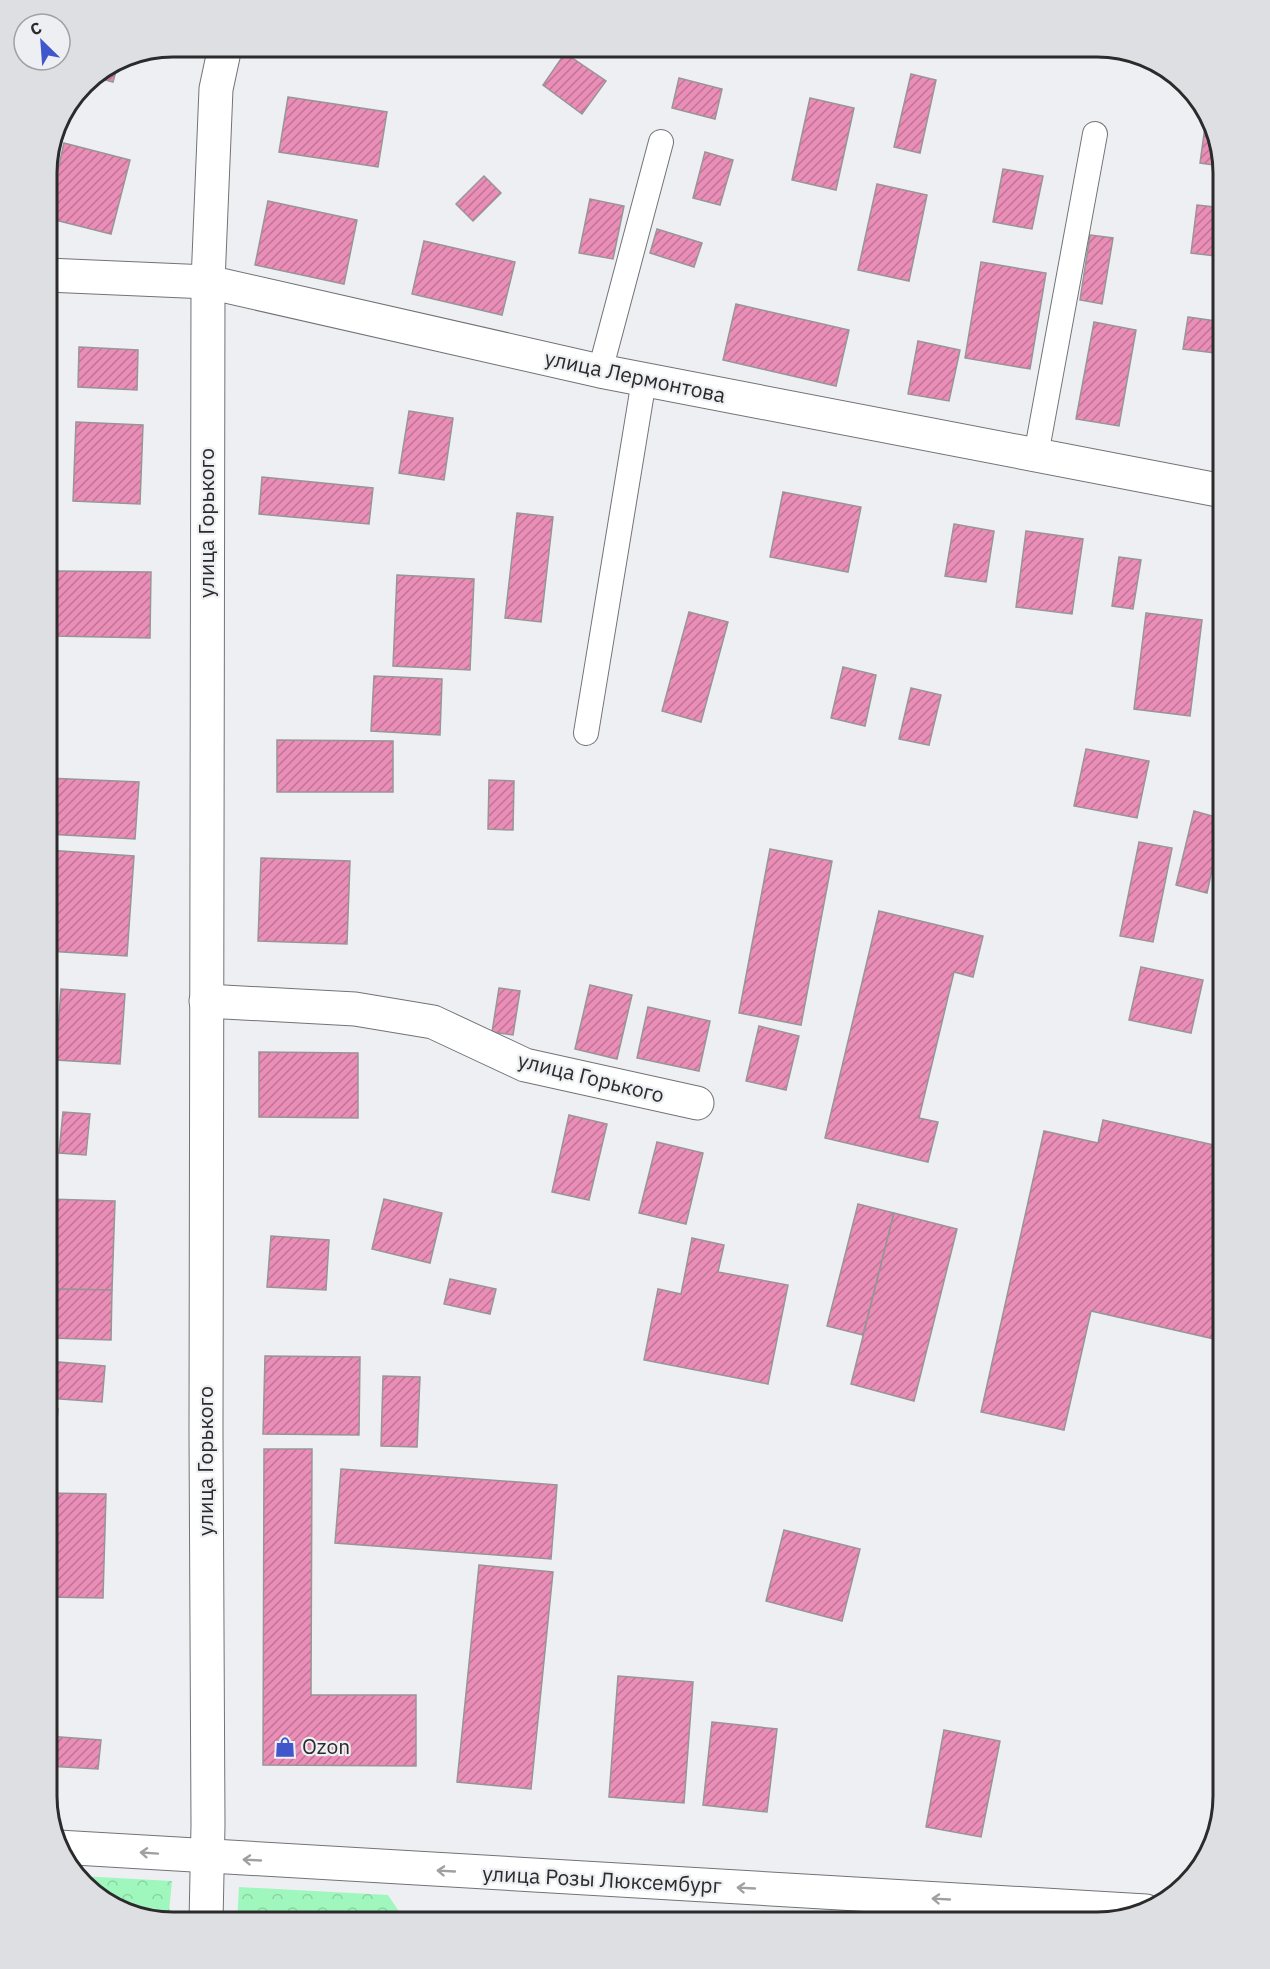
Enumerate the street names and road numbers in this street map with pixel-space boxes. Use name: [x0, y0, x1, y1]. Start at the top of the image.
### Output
street label: улица Лермонтова: [542, 343, 728, 409]
street label: улица Горького: [192, 448, 220, 598]
street label: улица Горького: [515, 1045, 667, 1109]
street label: улица Горького: [191, 1386, 219, 1536]
street label: улица Розы Люксембург: [482, 1859, 723, 1899]

